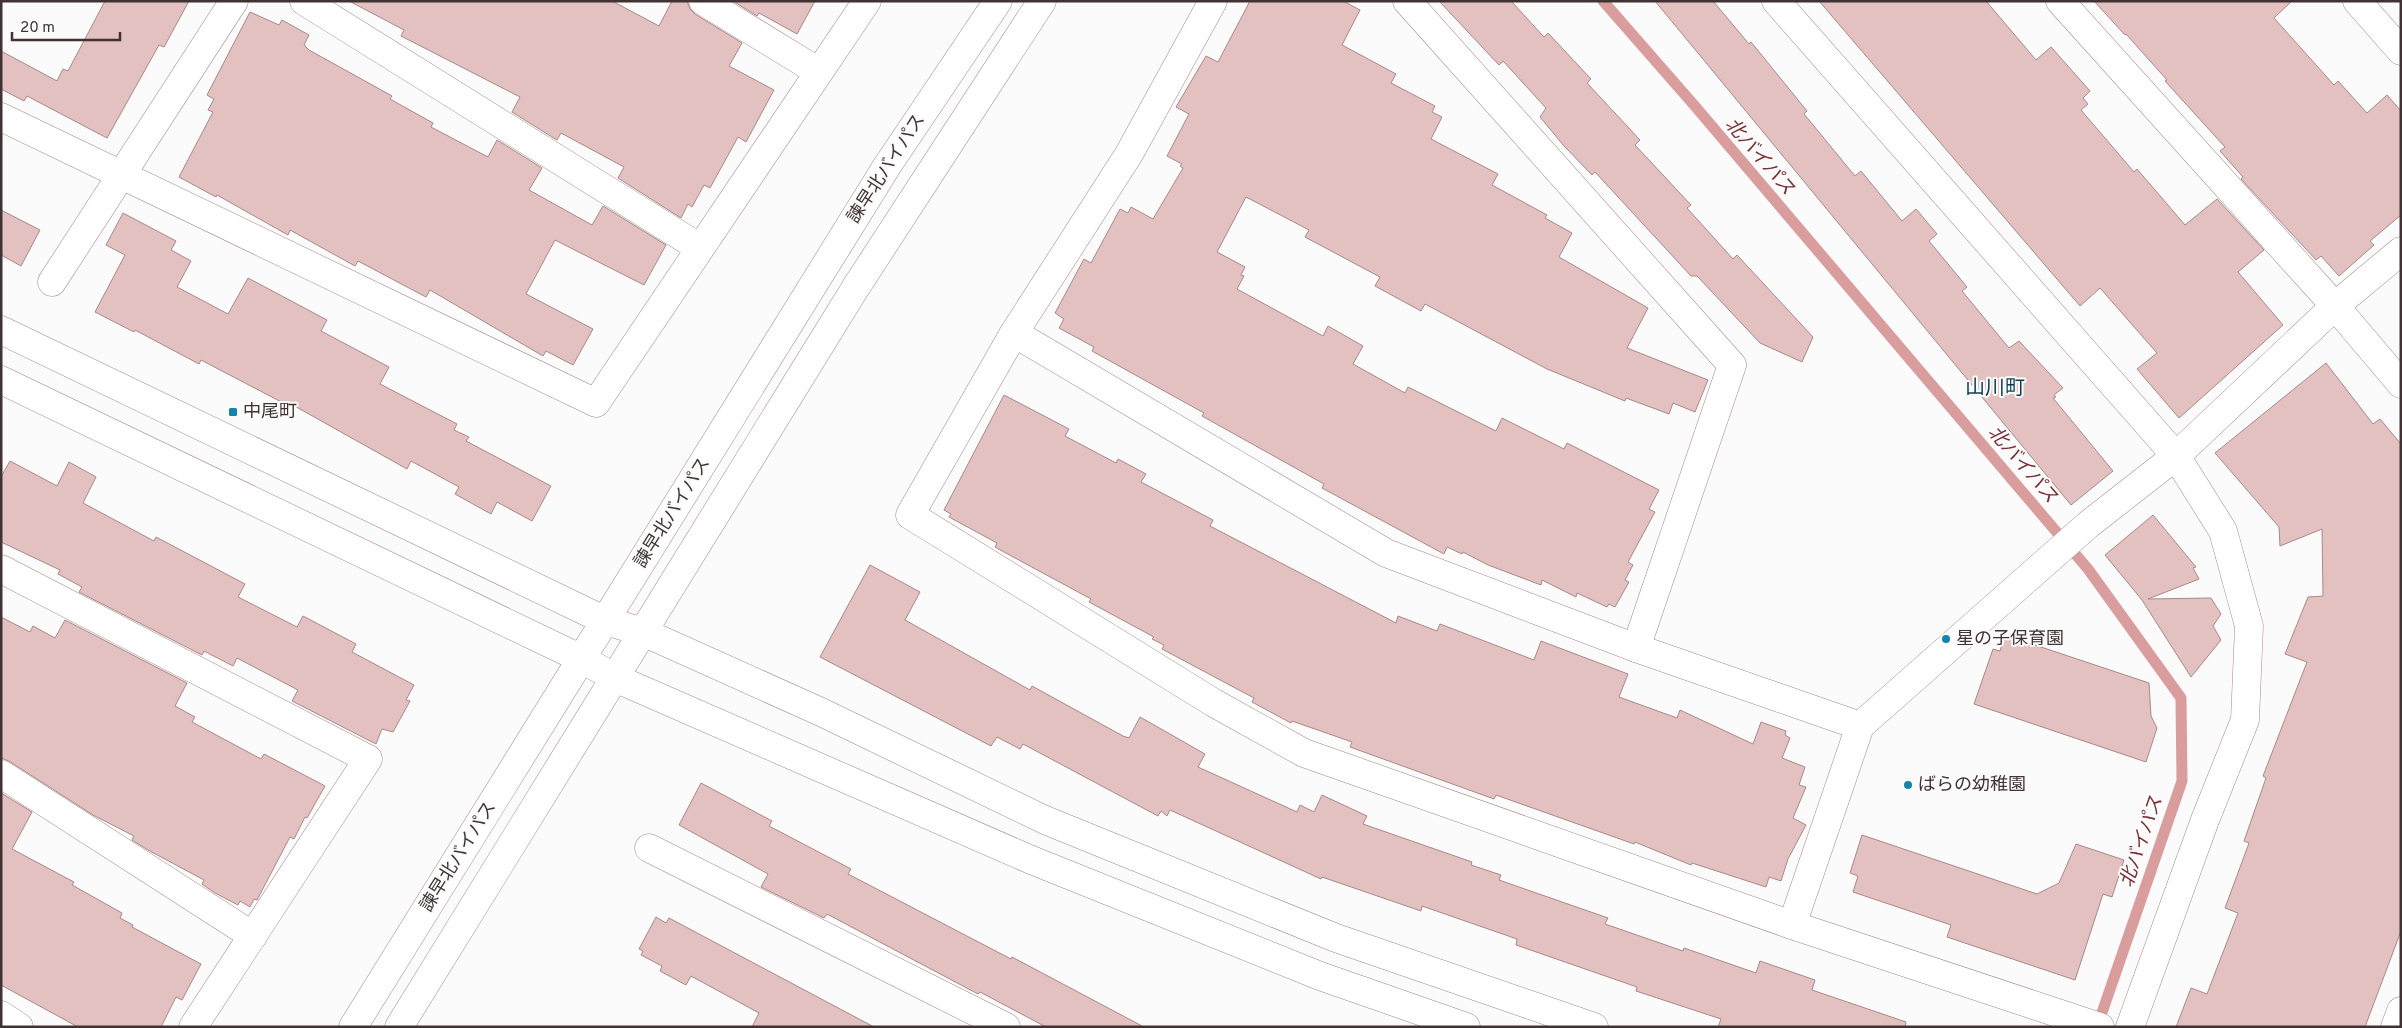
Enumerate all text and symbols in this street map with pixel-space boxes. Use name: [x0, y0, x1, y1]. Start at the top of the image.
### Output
scale bar: [12, 10, 120, 42]
text: 20 m: [20, 19, 55, 38]
street label: 諫早北バイパス: [843, 110, 931, 228]
water label: 北バイパス: [1719, 113, 1799, 201]
district label: 山川町: [1965, 376, 2025, 402]
place label: 中尾町: [243, 401, 297, 424]
marker: 中尾町: [227, 406, 239, 418]
water label: 北バイパス: [1982, 421, 2062, 509]
street label: 諫早北バイパス: [630, 454, 716, 572]
place label: 星の子保育園: [1956, 628, 2064, 651]
marker: 星の子保育園: [1940, 633, 1952, 645]
place label: ばらの幼稚園: [1918, 774, 2026, 797]
marker: ばらの幼稚園: [1902, 779, 1914, 791]
water label: 北バイパス: [2115, 793, 2169, 891]
street label: 諫早北バイパス: [416, 798, 502, 916]

